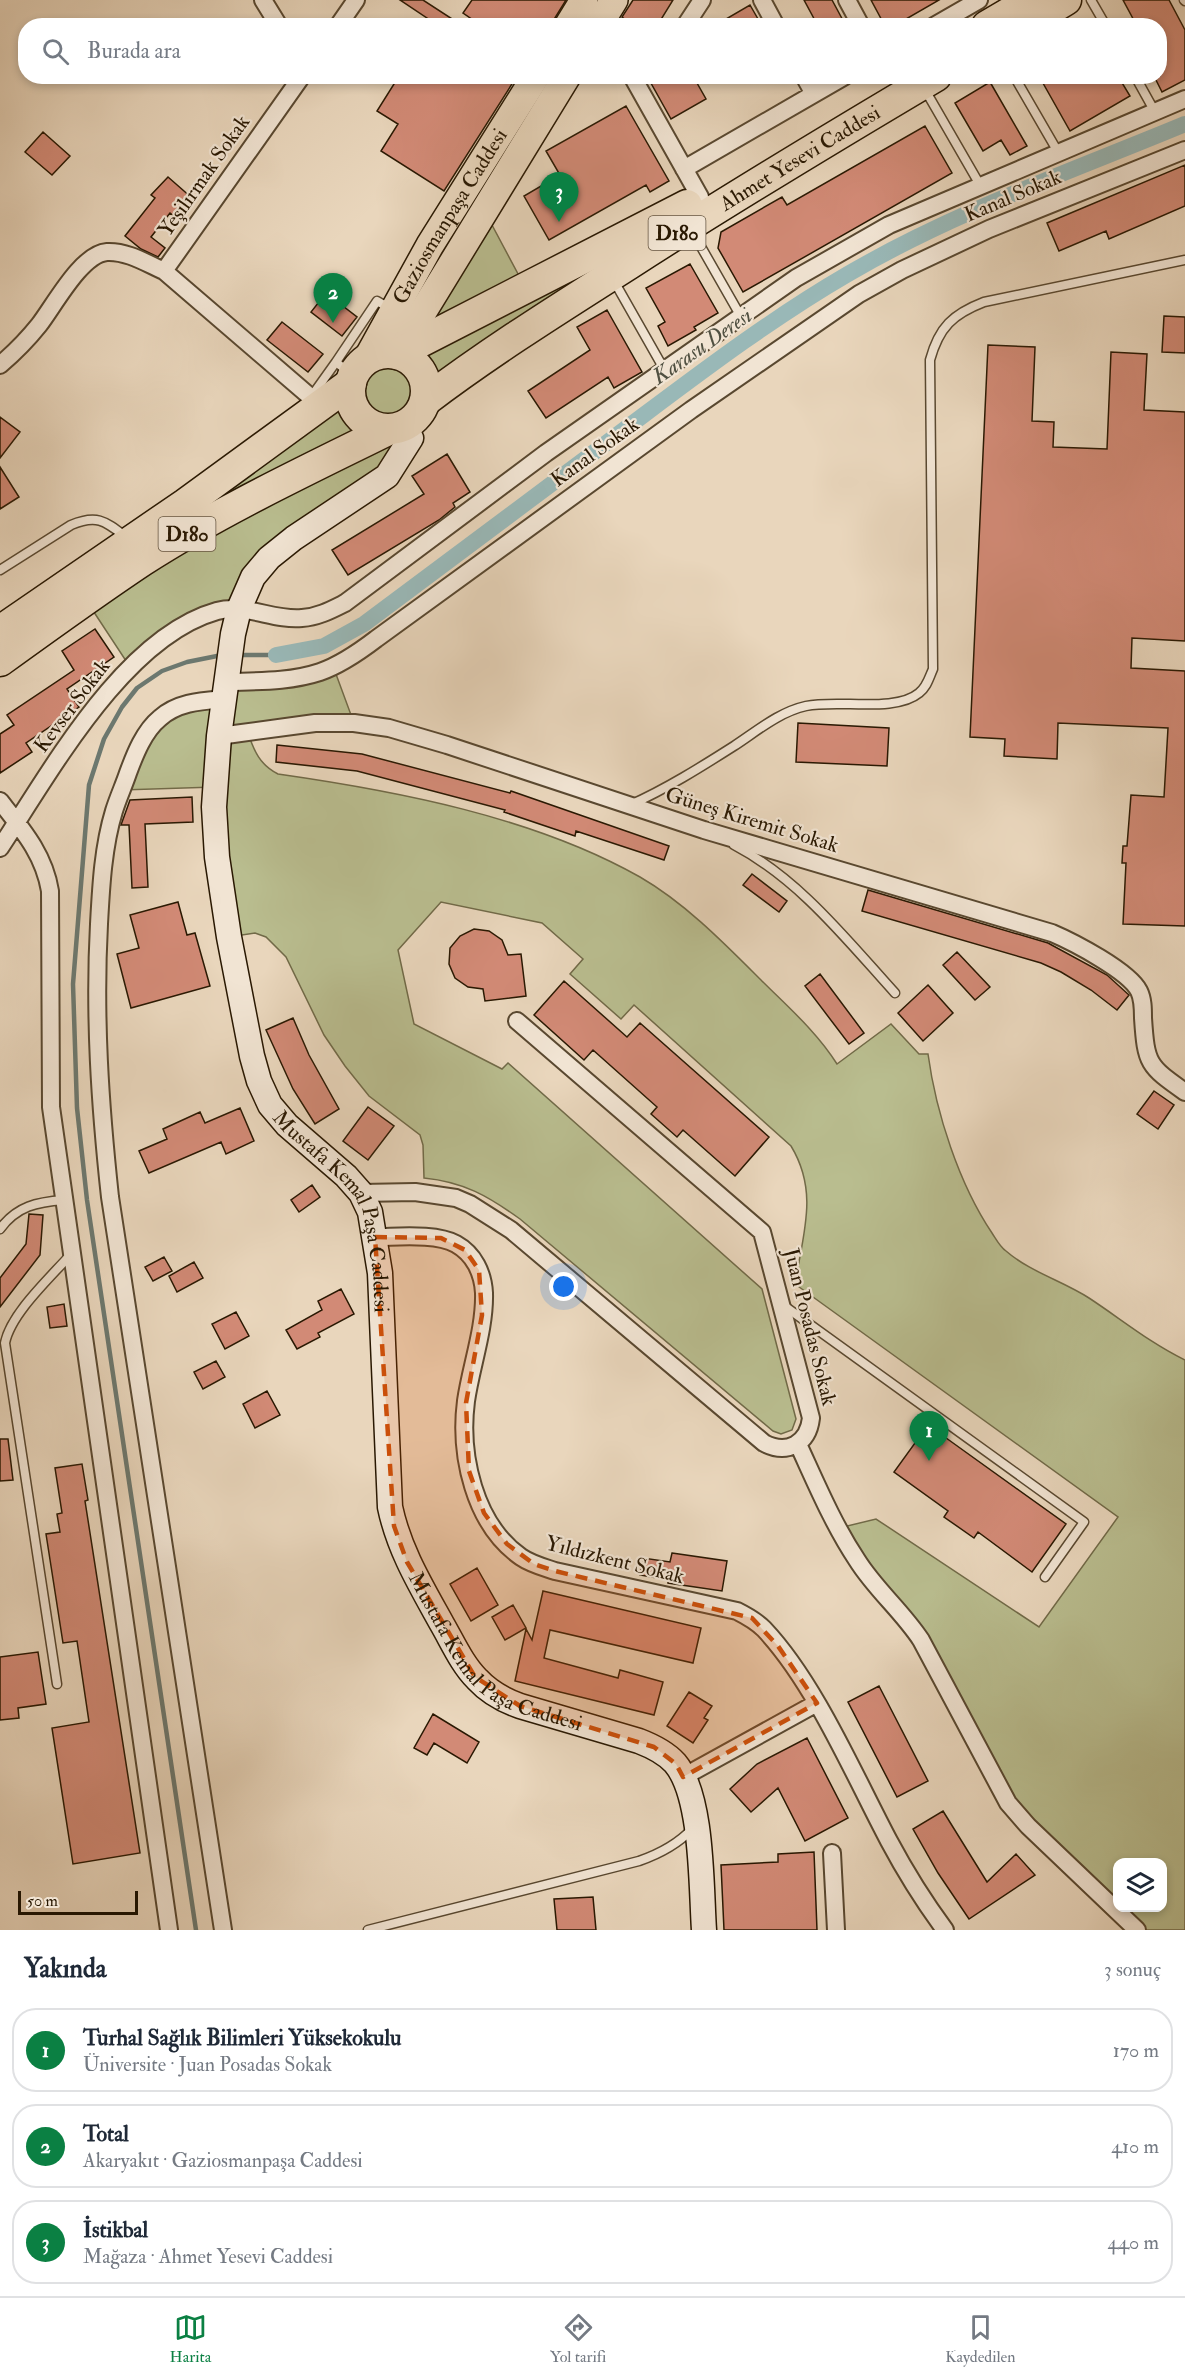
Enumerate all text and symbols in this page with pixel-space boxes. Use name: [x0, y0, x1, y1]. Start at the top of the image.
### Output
search box: [18, 18, 1167, 84]
icon: search: [39, 35, 72, 68]
text: Burada ara: [87, 37, 181, 65]
street label: Ahmet Yesevi Caddesi: [714, 99, 886, 217]
street label: Yeşilırmak Sokak: [152, 110, 256, 242]
street label: Gaziosmanpaşa Caddesi: [386, 123, 513, 309]
street label: Kanal Sokak: [960, 163, 1066, 229]
pin: 3: [540, 172, 578, 222]
road number: D180: [648, 216, 706, 250]
pin: 2: [314, 274, 352, 323]
water label: Karasu Deresi: [646, 301, 757, 391]
street label: Kanal Sokak: [545, 411, 645, 493]
road number: D180: [158, 517, 216, 551]
street label: Kevser Sokak: [28, 654, 116, 758]
street label: Güneş Kiremit Sokak: [662, 781, 842, 859]
street label: Mustafa Kemal Paşa Caddesi: [267, 1105, 395, 1314]
street label: Juan Posadas Sokak: [777, 1245, 843, 1409]
your location: [549, 1272, 578, 1301]
pin: 1: [910, 1412, 948, 1461]
street label: Yıldızkent Sokak: [543, 1530, 687, 1590]
street label: Mustafa Kemal Paşa Caddesi: [403, 1567, 586, 1737]
map controls: [1113, 1858, 1167, 1912]
button: layers: [1113, 1858, 1167, 1912]
scale bar: [18, 1888, 138, 1916]
text: 50 m: [27, 1891, 58, 1911]
text: Yakında: [24, 1953, 106, 1985]
text: 3 sonuç: [1104, 1957, 1161, 1982]
text: Turhal Sağlık Bilimleri Yüksekokulu: [83, 2024, 401, 2052]
text: 1: [42, 2038, 49, 2063]
text: 170 m: [1113, 2038, 1159, 2063]
text: Üniversite · Juan Posadas Sokak: [83, 2052, 332, 2077]
text: Total: [83, 2120, 129, 2148]
text: 2: [40, 2134, 51, 2159]
text: 410 m: [1111, 2134, 1159, 2159]
text: Akaryakıt · Gaziosmanpaşa Caddesi: [83, 2148, 363, 2173]
text: İstikbal: [83, 2216, 148, 2244]
text: 3: [42, 2230, 49, 2255]
text: 440 m: [1107, 2230, 1159, 2255]
text: Mağaza · Ahmet Yesevi Caddesi: [83, 2244, 333, 2269]
tab: Harita: [170, 2311, 211, 2367]
tab: Yol tarifi: [550, 2311, 606, 2367]
tab: Kaydedilen: [945, 2311, 1015, 2367]

